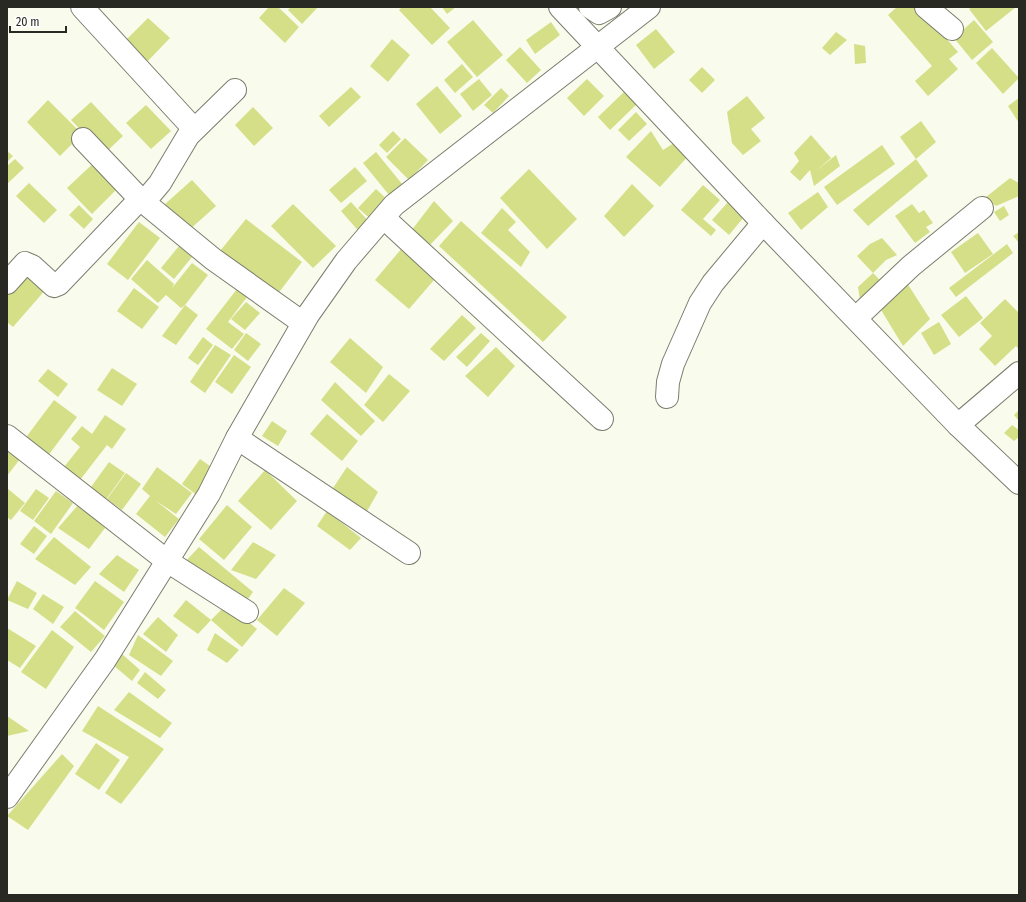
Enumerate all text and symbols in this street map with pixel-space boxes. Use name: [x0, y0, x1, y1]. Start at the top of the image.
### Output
scale bar: [10, 8, 66, 34]
text: 20 m: [16, 15, 40, 29]

